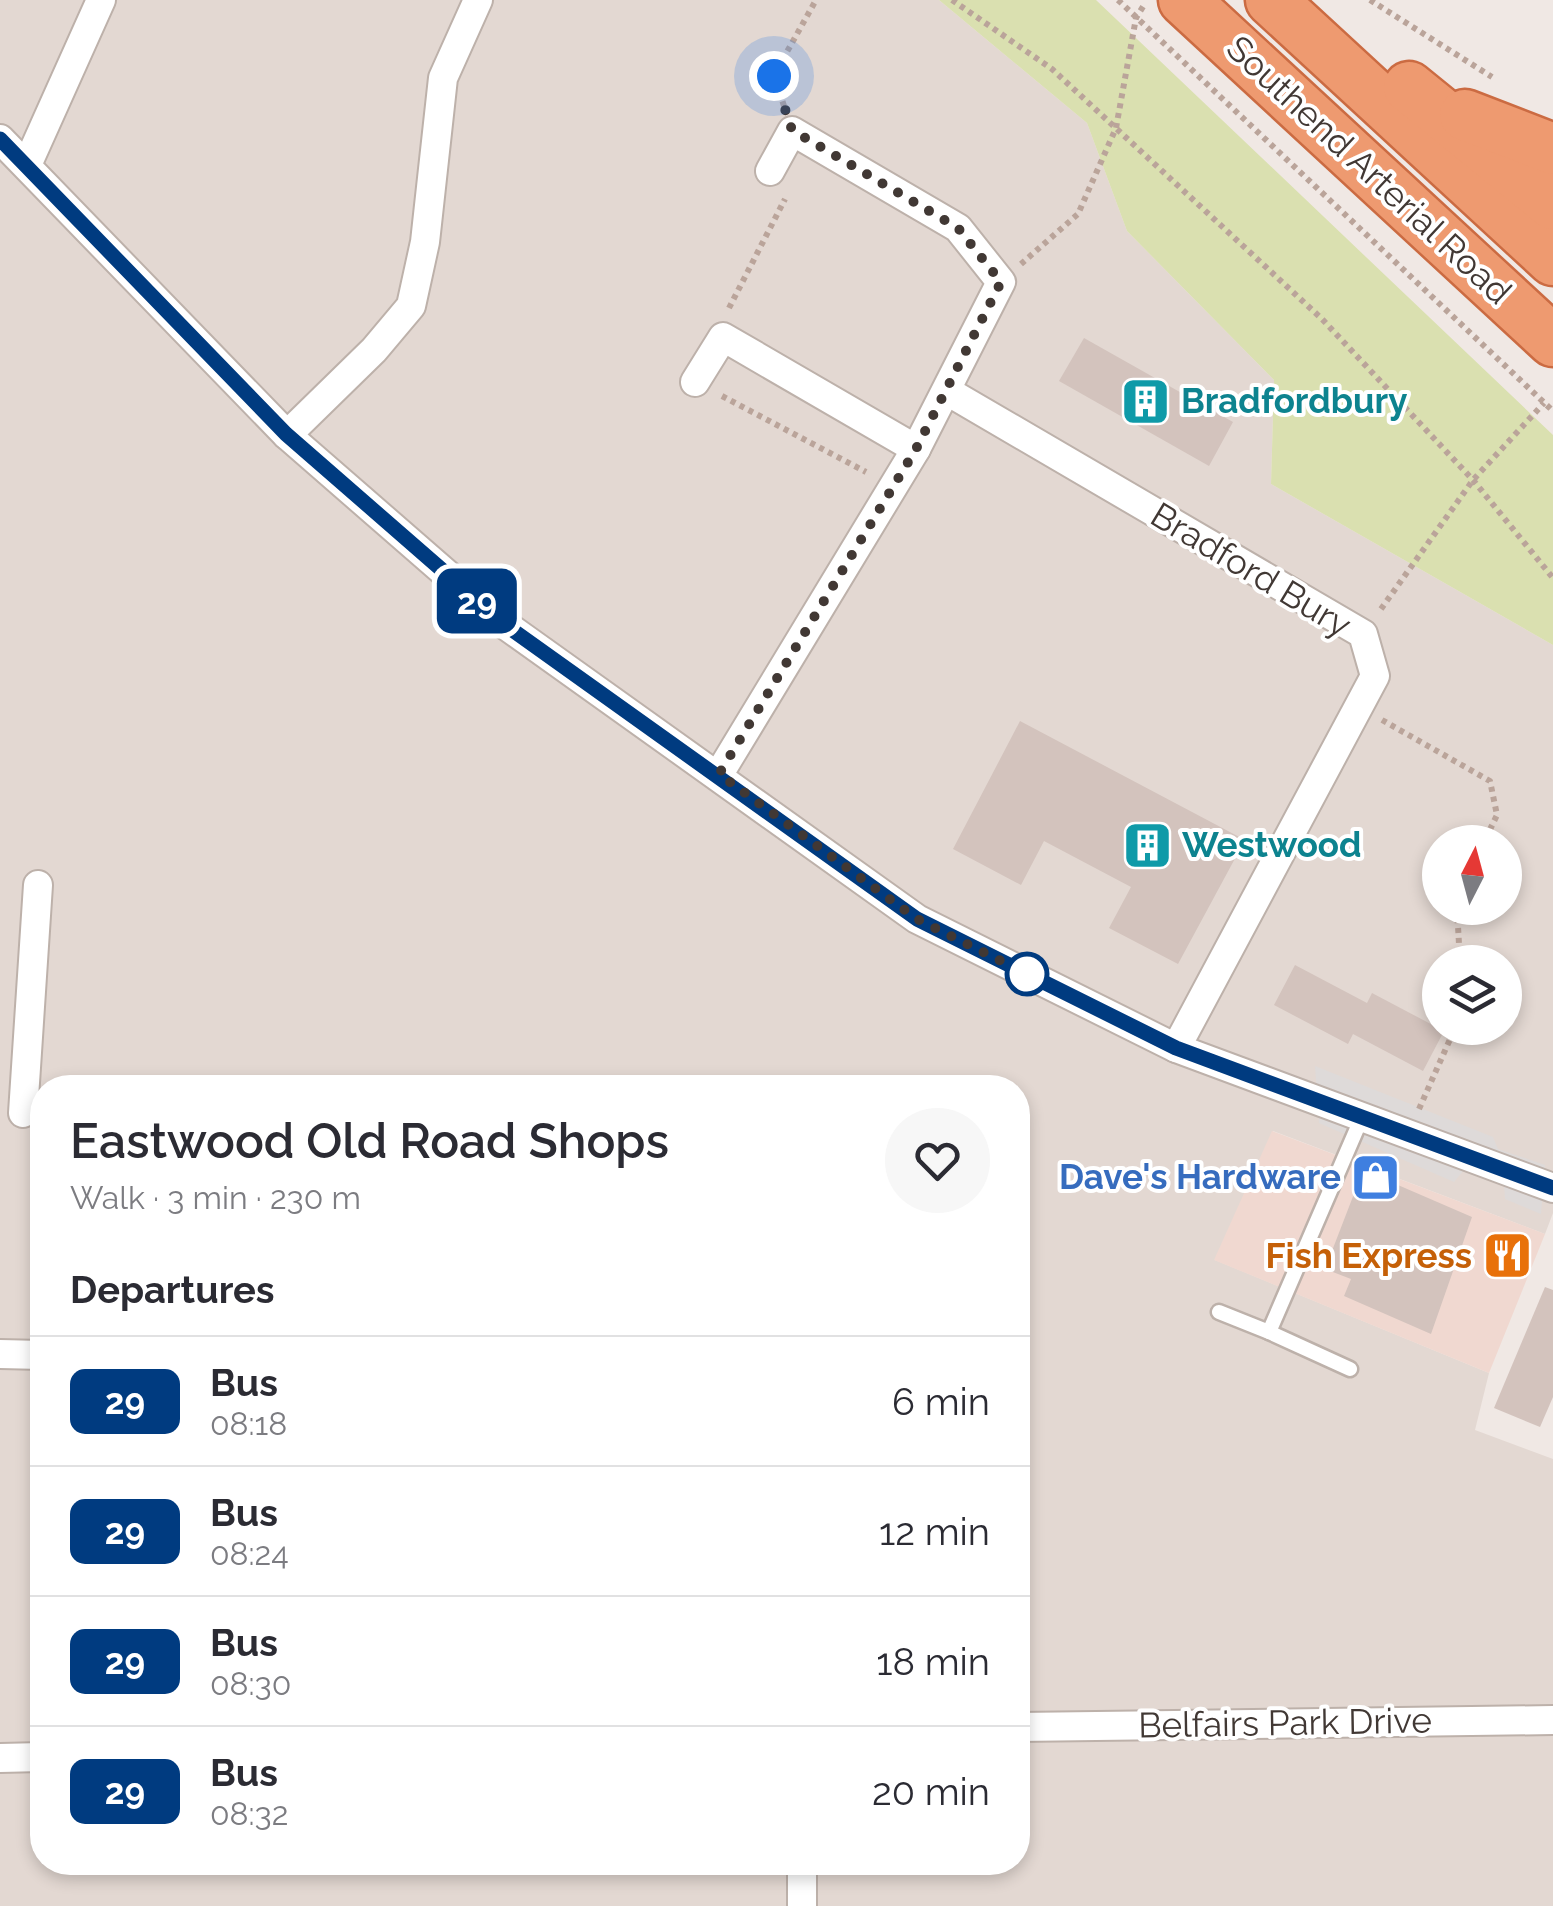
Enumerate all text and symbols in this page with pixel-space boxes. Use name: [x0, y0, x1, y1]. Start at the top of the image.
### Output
street label: Southend Arterial Road: [1219, 27, 1520, 312]
your location: [749, 51, 799, 101]
building icon: Bradfordbury: [1120, 375, 1172, 427]
place label: Bradfordbury: [1181, 380, 1407, 421]
street label: Bradford Bury: [1144, 494, 1359, 645]
line badge: 29: [432, 568, 522, 634]
text: 29: [457, 581, 497, 622]
building icon: Westwood: [1121, 819, 1173, 871]
place label: Westwood: [1182, 824, 1362, 865]
north arrow: [1422, 825, 1522, 925]
map controls: [1422, 825, 1522, 1045]
button: layers: [1422, 945, 1522, 1045]
unlabelled marker: [1006, 953, 1048, 995]
button: heart: [885, 1108, 990, 1213]
text: Eastwood Old Road Shops: [70, 1113, 669, 1169]
shop icon: Dave's Hardware: [1350, 1151, 1402, 1203]
place label: Dave's Hardware: [1059, 1156, 1341, 1197]
text: Walk · 3 min · 230 m: [70, 1179, 361, 1216]
restaurant icon: Fish Express: [1481, 1230, 1533, 1282]
place label: Fish Express: [1265, 1235, 1472, 1276]
text: Departures: [70, 1267, 275, 1312]
text: Bus: [210, 1360, 278, 1405]
text: 6 min: [892, 1379, 990, 1424]
text: 29: [105, 1381, 145, 1422]
text: 08:18: [210, 1405, 287, 1442]
text: Bus: [210, 1490, 278, 1535]
text: 12 min: [879, 1509, 990, 1554]
text: 29: [105, 1511, 145, 1552]
text: 08:24: [210, 1535, 289, 1572]
text: Bus: [210, 1620, 278, 1665]
text: 18 min: [876, 1639, 990, 1684]
text: 29: [105, 1641, 145, 1682]
text: 08:30: [210, 1665, 291, 1702]
street label: Belfairs Park Drive: [1138, 1699, 1432, 1746]
text: Bus: [210, 1750, 278, 1795]
text: 20 min: [872, 1769, 990, 1814]
text: 29: [105, 1771, 145, 1812]
text: 08:32: [210, 1795, 288, 1832]

